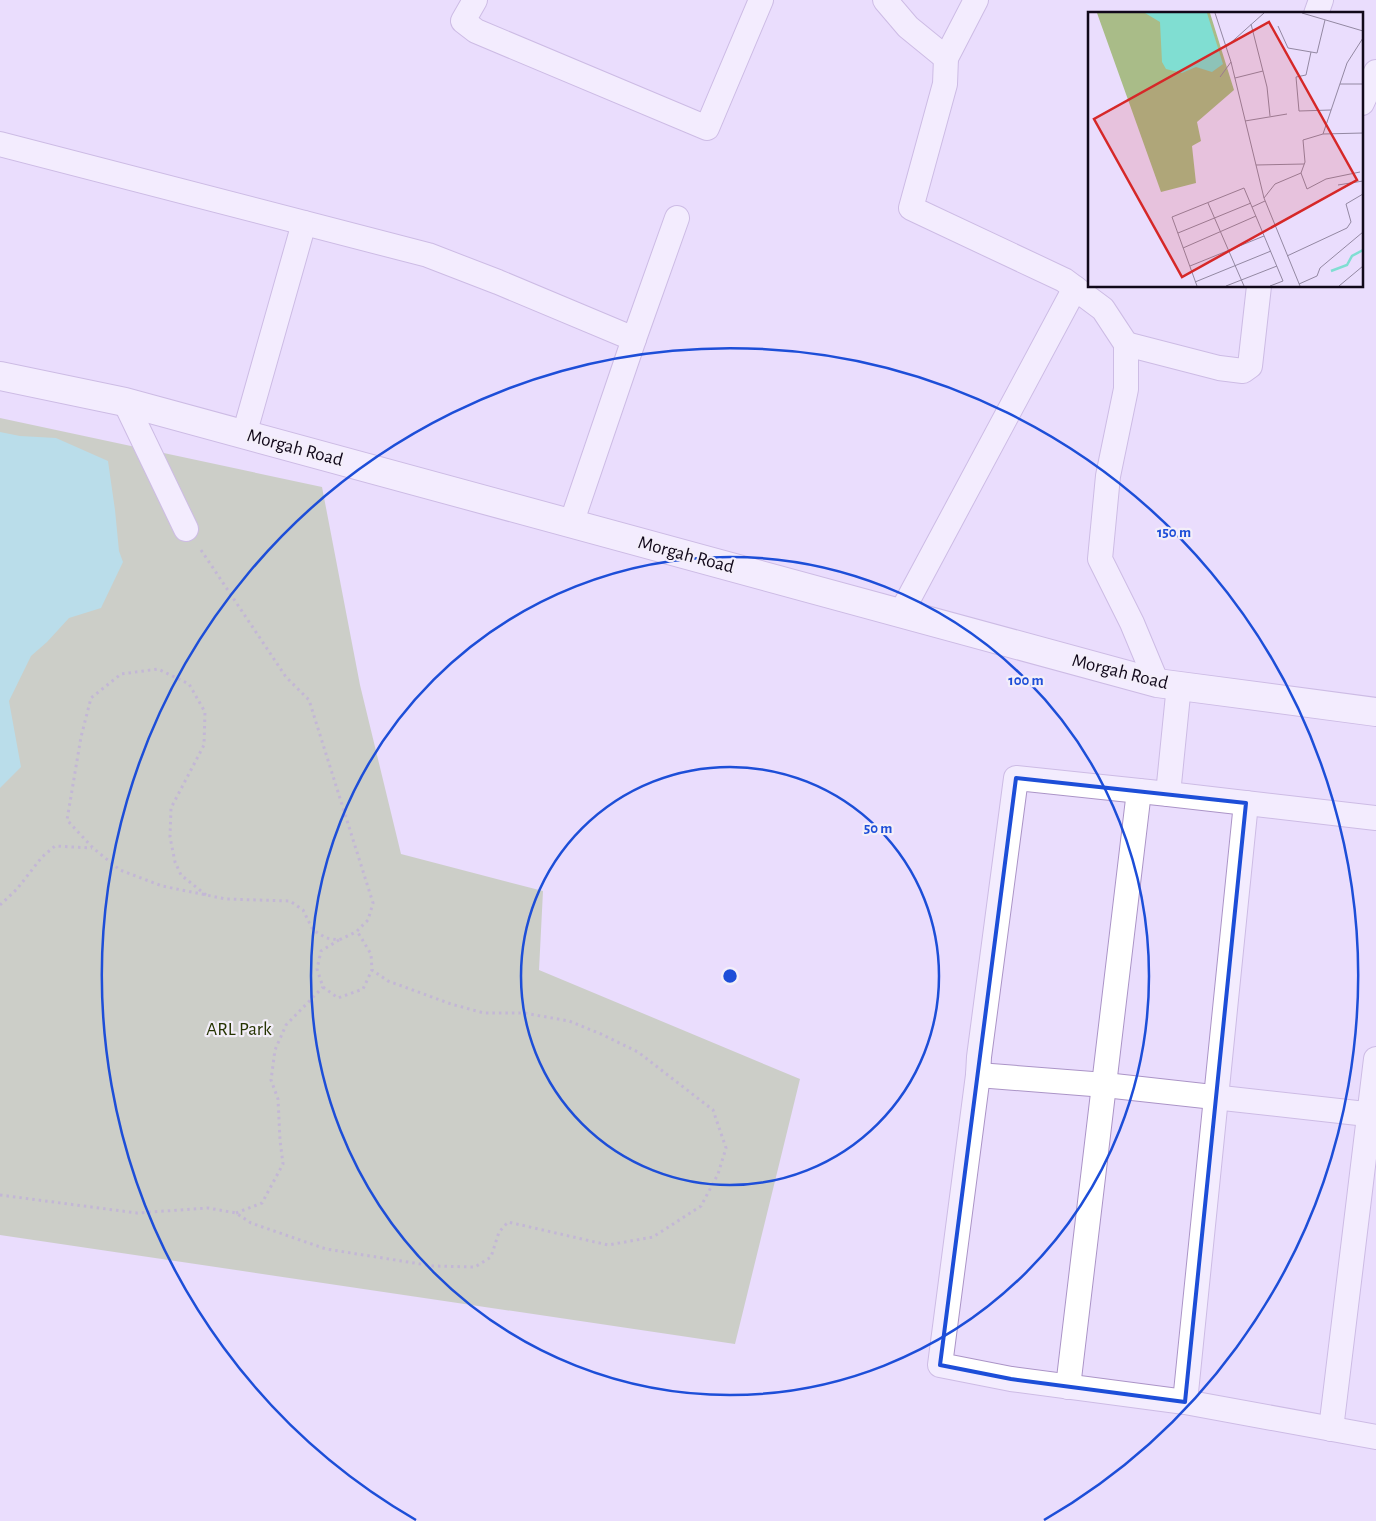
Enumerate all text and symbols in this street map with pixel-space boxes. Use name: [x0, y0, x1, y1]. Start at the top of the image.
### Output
inset map: [1088, 12, 1364, 288]
street label: Morgah Road: [245, 426, 345, 470]
text: 150 m: [1157, 525, 1191, 540]
street label: Morgah Road: [636, 533, 736, 577]
street label: Morgah Road: [1070, 651, 1170, 693]
text: 100 m: [1008, 673, 1044, 688]
text: 50 m: [864, 821, 892, 836]
centre of rings: [721, 967, 739, 985]
park label: ARL Park: [206, 1020, 272, 1039]

